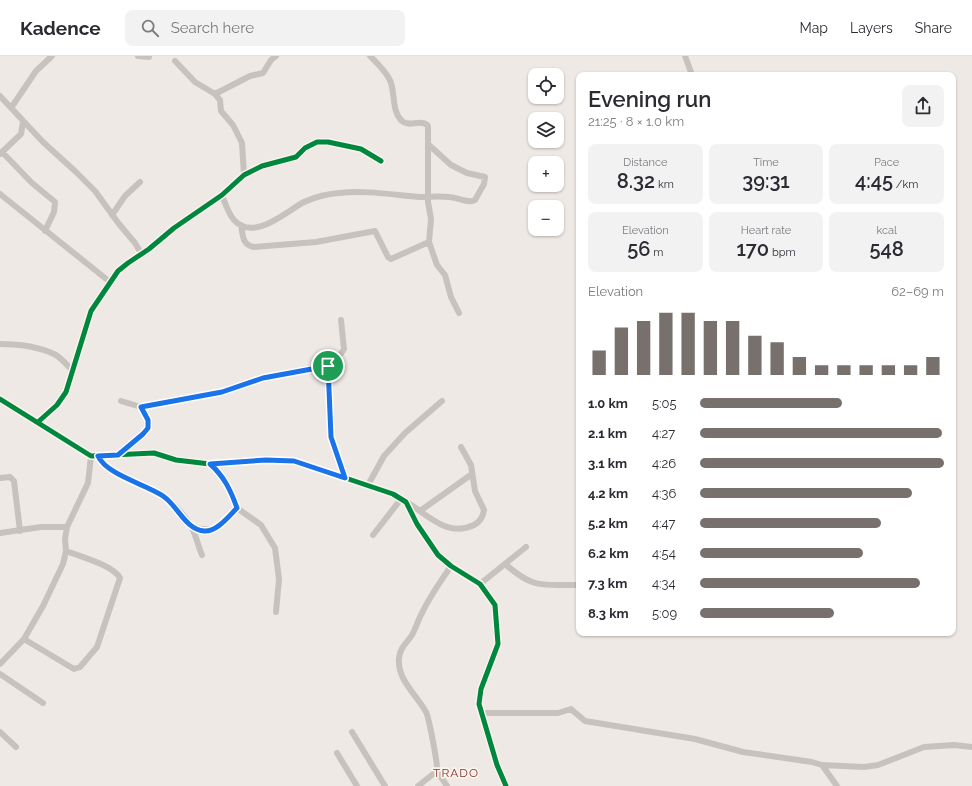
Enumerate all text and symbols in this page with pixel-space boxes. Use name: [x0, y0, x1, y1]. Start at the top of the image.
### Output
search box: [125, 10, 405, 46]
text: Kadence: [20, 17, 101, 39]
icon: search: [139, 17, 161, 39]
text: Search here: [171, 19, 254, 37]
text: Map: [800, 20, 828, 36]
text: Layers: [850, 20, 893, 36]
text: Share: [915, 20, 952, 36]
map controls: [528, 68, 564, 236]
button: locate: [528, 68, 564, 104]
button: share: [902, 85, 944, 127]
text: Evening run: [588, 86, 711, 112]
button: layers: [528, 112, 564, 148]
text: 21:25 · 8 × 1.0 km: [588, 114, 684, 129]
button: +: [528, 156, 564, 192]
text: Distance: [623, 156, 667, 169]
text: Time: [753, 156, 779, 169]
text: Pace: [874, 156, 899, 169]
text: 8.32: [617, 169, 655, 193]
text: 39:31: [742, 169, 790, 193]
text: 4:45: [855, 169, 893, 193]
text: km: [655, 178, 674, 191]
text: /km: [893, 178, 918, 191]
button: −: [528, 200, 564, 236]
text: Elevation: [622, 224, 669, 237]
text: Heart rate: [741, 224, 791, 237]
text: kcal: [876, 224, 897, 237]
text: 56: [627, 237, 650, 261]
text: 170: [736, 237, 769, 261]
text: 548: [869, 237, 904, 261]
text: m: [650, 246, 663, 259]
text: bpm: [769, 246, 796, 259]
text: Elevation: [588, 284, 643, 299]
text: 62–69 m: [891, 284, 944, 299]
pin: [311, 349, 345, 383]
icon: arrive: [317, 355, 339, 377]
text: 1.0 km: [588, 396, 628, 411]
text: 5:05: [652, 396, 677, 411]
text: 2.1 km: [588, 426, 627, 441]
text: 4:27: [652, 426, 675, 441]
text: 3.1 km: [588, 456, 627, 471]
text: 4:26: [652, 456, 676, 471]
text: 4.2 km: [588, 486, 628, 501]
text: 4:36: [652, 486, 676, 501]
text: 5.2 km: [588, 516, 628, 531]
text: 4:47: [652, 516, 676, 531]
text: 6.2 km: [588, 546, 629, 561]
text: 4:54: [652, 546, 676, 561]
text: 7.3 km: [588, 576, 627, 591]
text: 4:34: [652, 576, 676, 591]
text: 8.3 km: [588, 606, 629, 621]
text: 5:09: [652, 606, 677, 621]
district label: TRADO: [433, 766, 479, 780]

